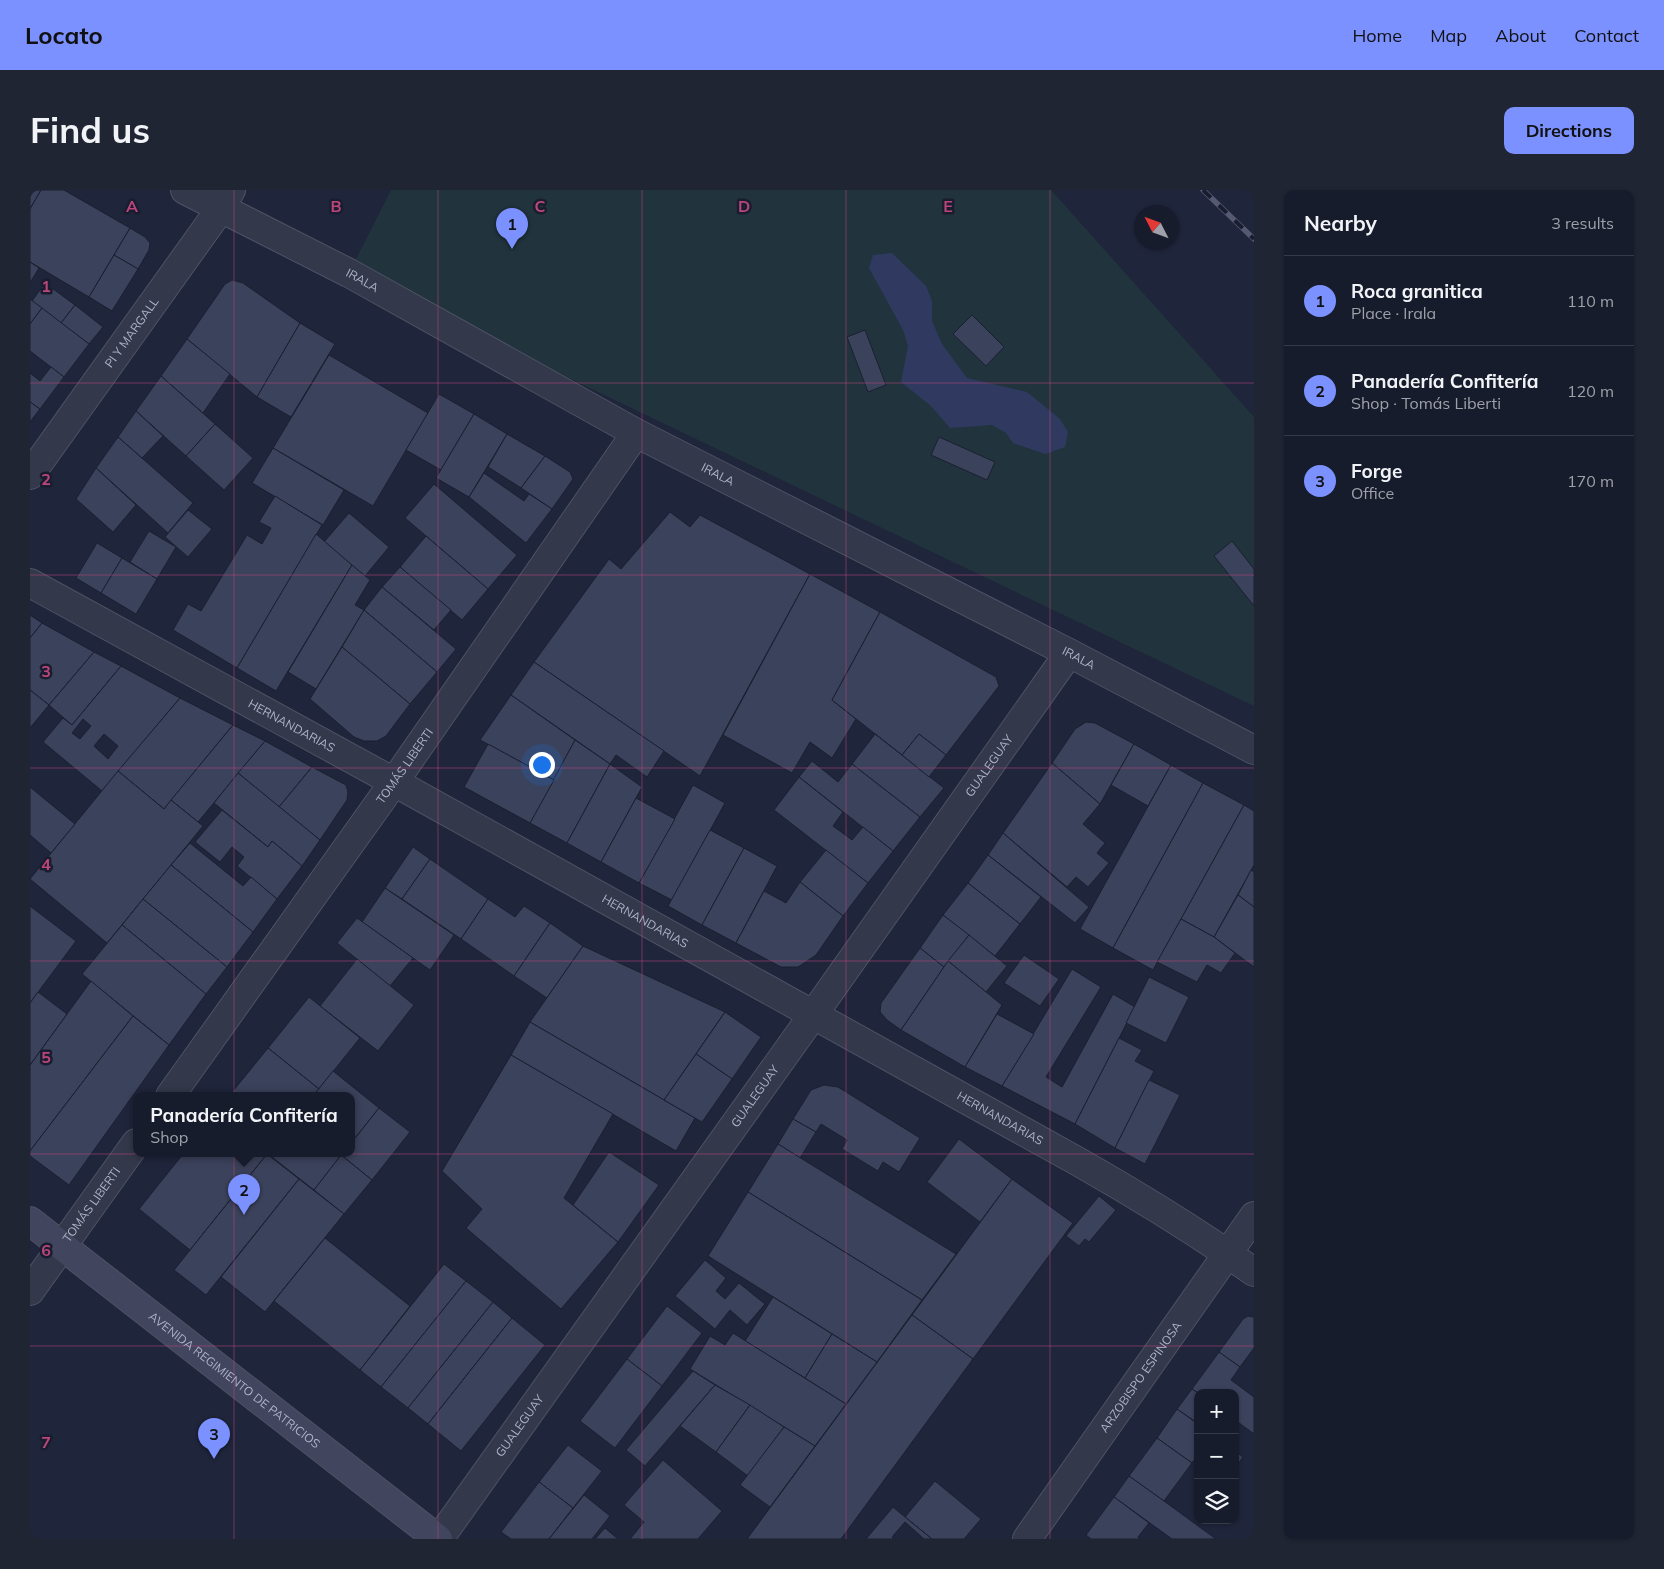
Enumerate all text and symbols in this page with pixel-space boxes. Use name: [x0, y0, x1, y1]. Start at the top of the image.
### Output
text: Locato: [25, 20, 103, 50]
text: Home: [1352, 24, 1402, 47]
text: Map: [1430, 24, 1467, 47]
text: About: [1495, 24, 1546, 47]
text: Contact: [1574, 24, 1639, 47]
button: Directions: [1504, 107, 1634, 154]
text: Find us: [30, 108, 150, 152]
text: A: [126, 196, 138, 216]
text: B: [330, 196, 342, 216]
text: C: [535, 196, 546, 216]
text: D: [738, 196, 750, 216]
text: E: [943, 196, 953, 216]
north arrow: [1134, 205, 1179, 250]
pin: 1: [496, 208, 528, 249]
text: Nearby: [1304, 210, 1377, 236]
text: 3 results: [1551, 213, 1614, 233]
street label: IRALA: [344, 265, 382, 295]
text: 1: [41, 276, 51, 296]
text: Roca granitica: [1351, 279, 1483, 303]
text: 1: [1315, 291, 1325, 311]
text: 110 m: [1567, 291, 1614, 311]
street label: PI Y MARGALL: [101, 294, 162, 370]
text: Place · Irala: [1351, 303, 1436, 323]
text: Panadería Confitería: [1351, 369, 1539, 393]
text: 2: [1315, 381, 1325, 401]
text: 120 m: [1567, 381, 1614, 401]
text: Shop · Tomás Liberti: [1351, 393, 1501, 413]
street label: IRALA: [699, 459, 737, 489]
text: Forge: [1351, 459, 1402, 483]
text: 2: [41, 469, 51, 489]
text: 3: [1315, 471, 1325, 491]
text: 170 m: [1567, 471, 1614, 491]
text: Office: [1351, 483, 1394, 503]
street label: IRALA: [1060, 643, 1098, 673]
text: 3: [41, 661, 51, 681]
street label: HERNANDARIAS: [246, 696, 338, 755]
street label: TOMÁS LIBERTI: [373, 725, 436, 807]
street label: GUALEGUAY: [962, 731, 1016, 800]
your location: [529, 752, 555, 778]
text: 4: [41, 854, 51, 874]
street label: HERNANDARIAS: [599, 891, 691, 951]
text: 5: [41, 1047, 51, 1067]
street label: GUALEGUAY: [727, 1061, 782, 1130]
street label: HERNANDARIAS: [954, 1088, 1046, 1148]
popup: [133, 1092, 355, 1157]
text: Panadería Confitería: [150, 1103, 338, 1127]
text: Shop: [150, 1127, 188, 1147]
street label: TOMÁS LIBERTI: [59, 1164, 123, 1245]
pin: 2: [228, 1174, 260, 1215]
text: 6: [41, 1240, 51, 1260]
street label: AVENIDA REGIMIENTO DE PATRICIOS: [146, 1308, 323, 1451]
street label: ARZOBISPO ESPINOSA: [1096, 1318, 1185, 1435]
map controls: [1194, 1389, 1239, 1524]
button: +: [1194, 1389, 1239, 1434]
street label: GUALEGUAY: [492, 1391, 547, 1460]
pin: 3: [198, 1418, 230, 1459]
text: 7: [41, 1432, 51, 1452]
button: −: [1194, 1434, 1239, 1479]
button: layers: [1194, 1479, 1239, 1524]

